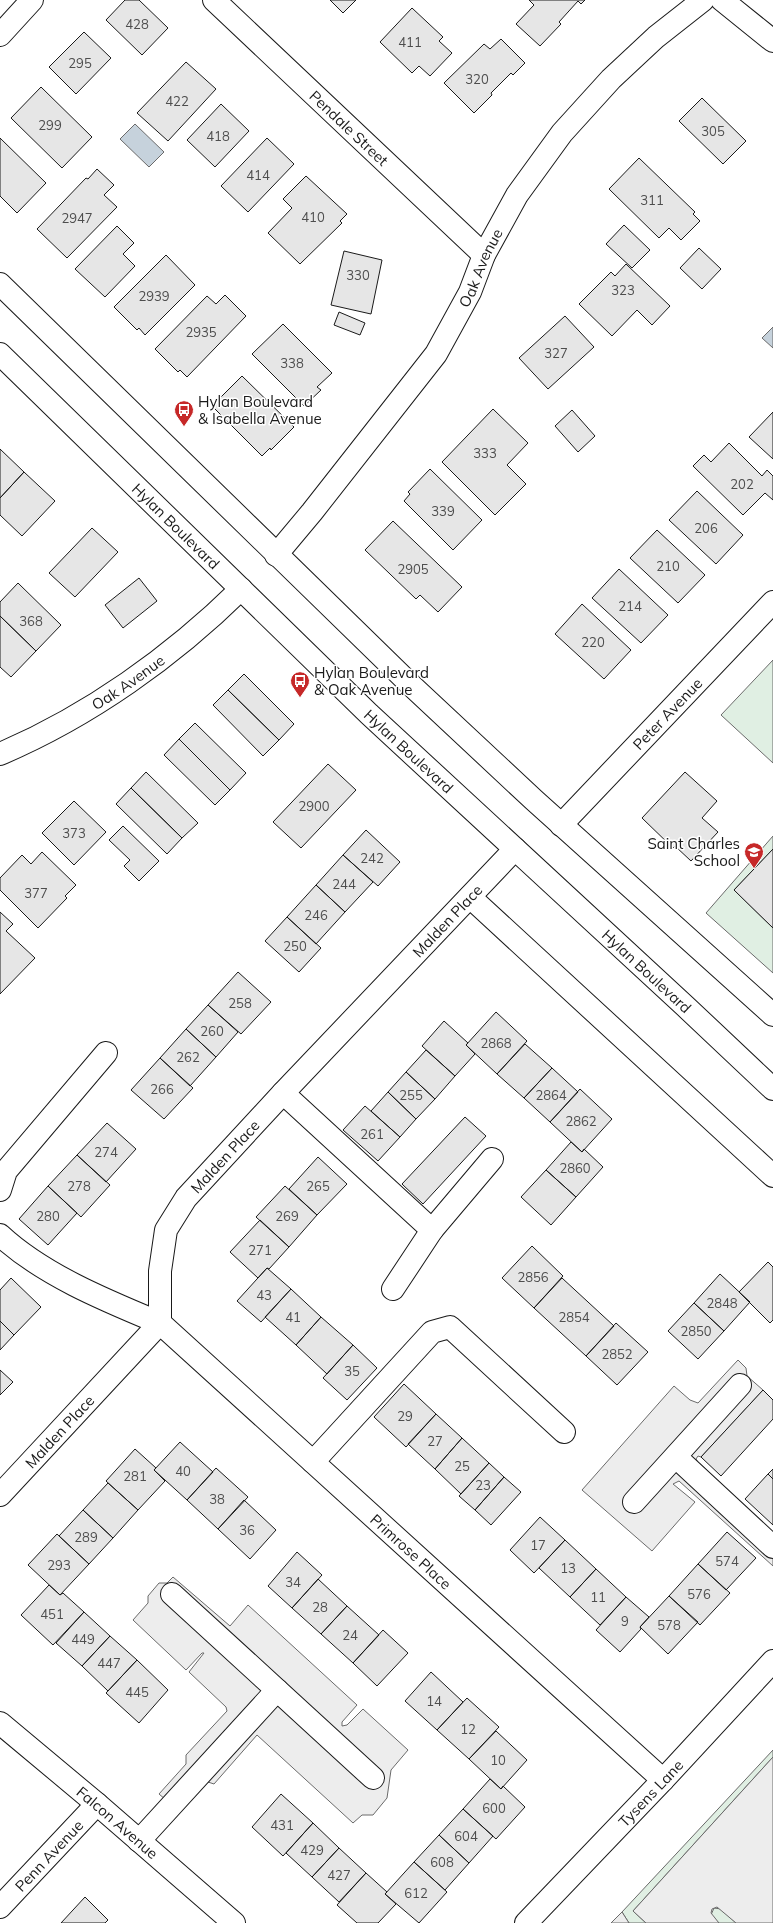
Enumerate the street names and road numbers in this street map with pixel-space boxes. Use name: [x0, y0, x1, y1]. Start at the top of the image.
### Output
street label: Pendale Street: [306, 86, 393, 170]
street label: Oak Avenue: [454, 225, 506, 311]
street label: Hylan Boulevard: [128, 479, 224, 573]
street label: Oak Avenue: [88, 650, 168, 714]
street label: Peter Avenue: [628, 673, 706, 753]
street label: Hylan Boulevard: [360, 705, 458, 797]
street label: Malden Place: [408, 880, 486, 961]
street label: Hylan Boulevard: [598, 925, 696, 1017]
street label: Malden Place: [186, 1116, 263, 1197]
street label: Malden Place: [21, 1391, 98, 1472]
street label: Primrose Place: [367, 1510, 456, 1593]
street label: Tysens Lane: [614, 1755, 687, 1831]
street label: Falcon Avenue: [73, 1782, 162, 1863]
street label: Penn Avenue: [10, 1816, 87, 1895]

